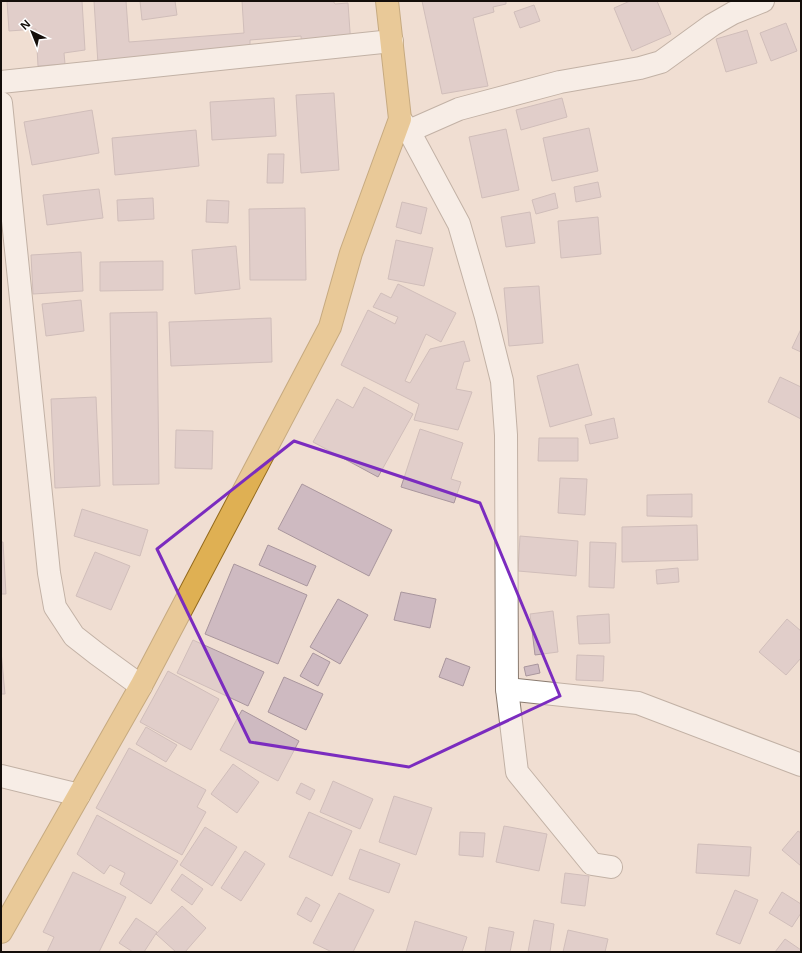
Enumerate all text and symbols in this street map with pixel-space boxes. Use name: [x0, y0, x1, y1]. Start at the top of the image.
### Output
north arrow: [12, 12, 52, 52]
text: N: [16, 16, 33, 33]

